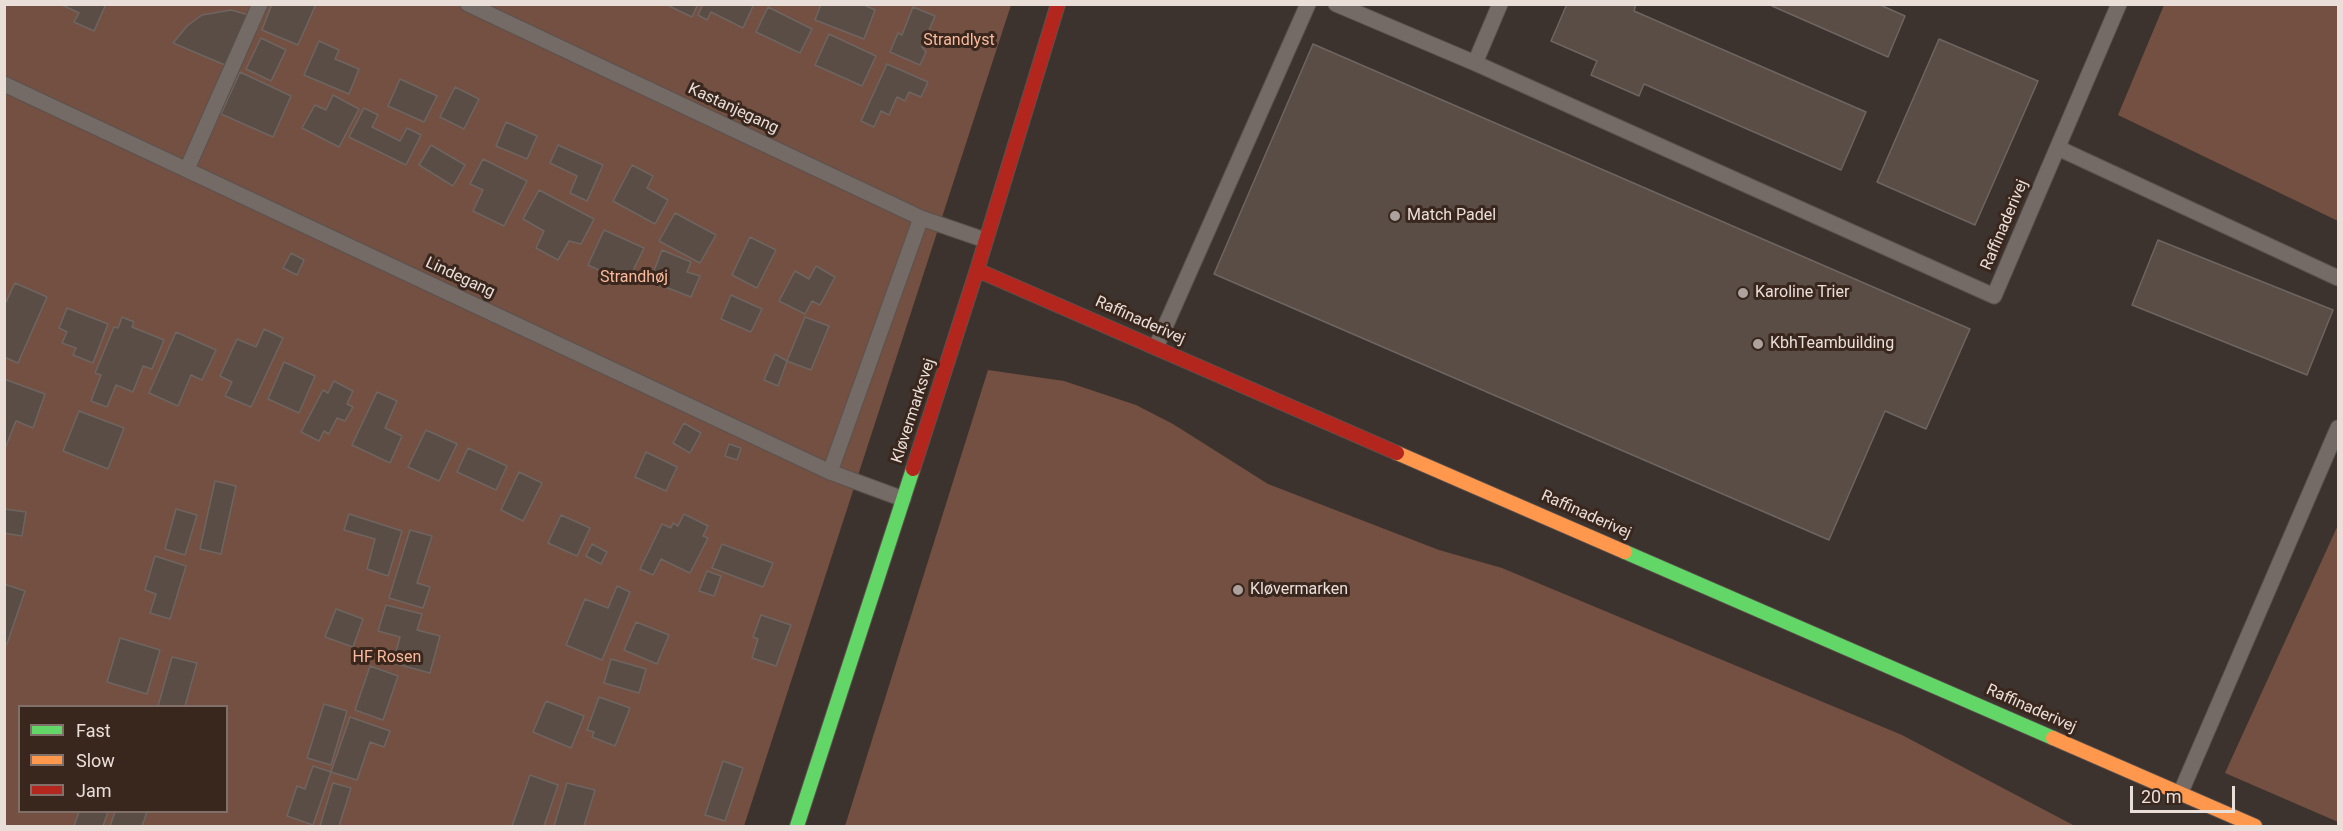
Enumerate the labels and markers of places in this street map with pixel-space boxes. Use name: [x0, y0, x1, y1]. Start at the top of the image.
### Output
place label: Match Padel: [1407, 206, 1496, 226]
marker: Match Padel: [1388, 209, 1402, 223]
place label: Karoline Trier: [1755, 283, 1849, 303]
marker: Karoline Trier: [1736, 286, 1750, 300]
place label: KbhTeambuilding: [1770, 334, 1894, 354]
marker: KbhTeambuilding: [1751, 337, 1765, 351]
place label: Kløvermarken: [1250, 580, 1348, 600]
marker: Kløvermarken: [1231, 583, 1245, 597]

